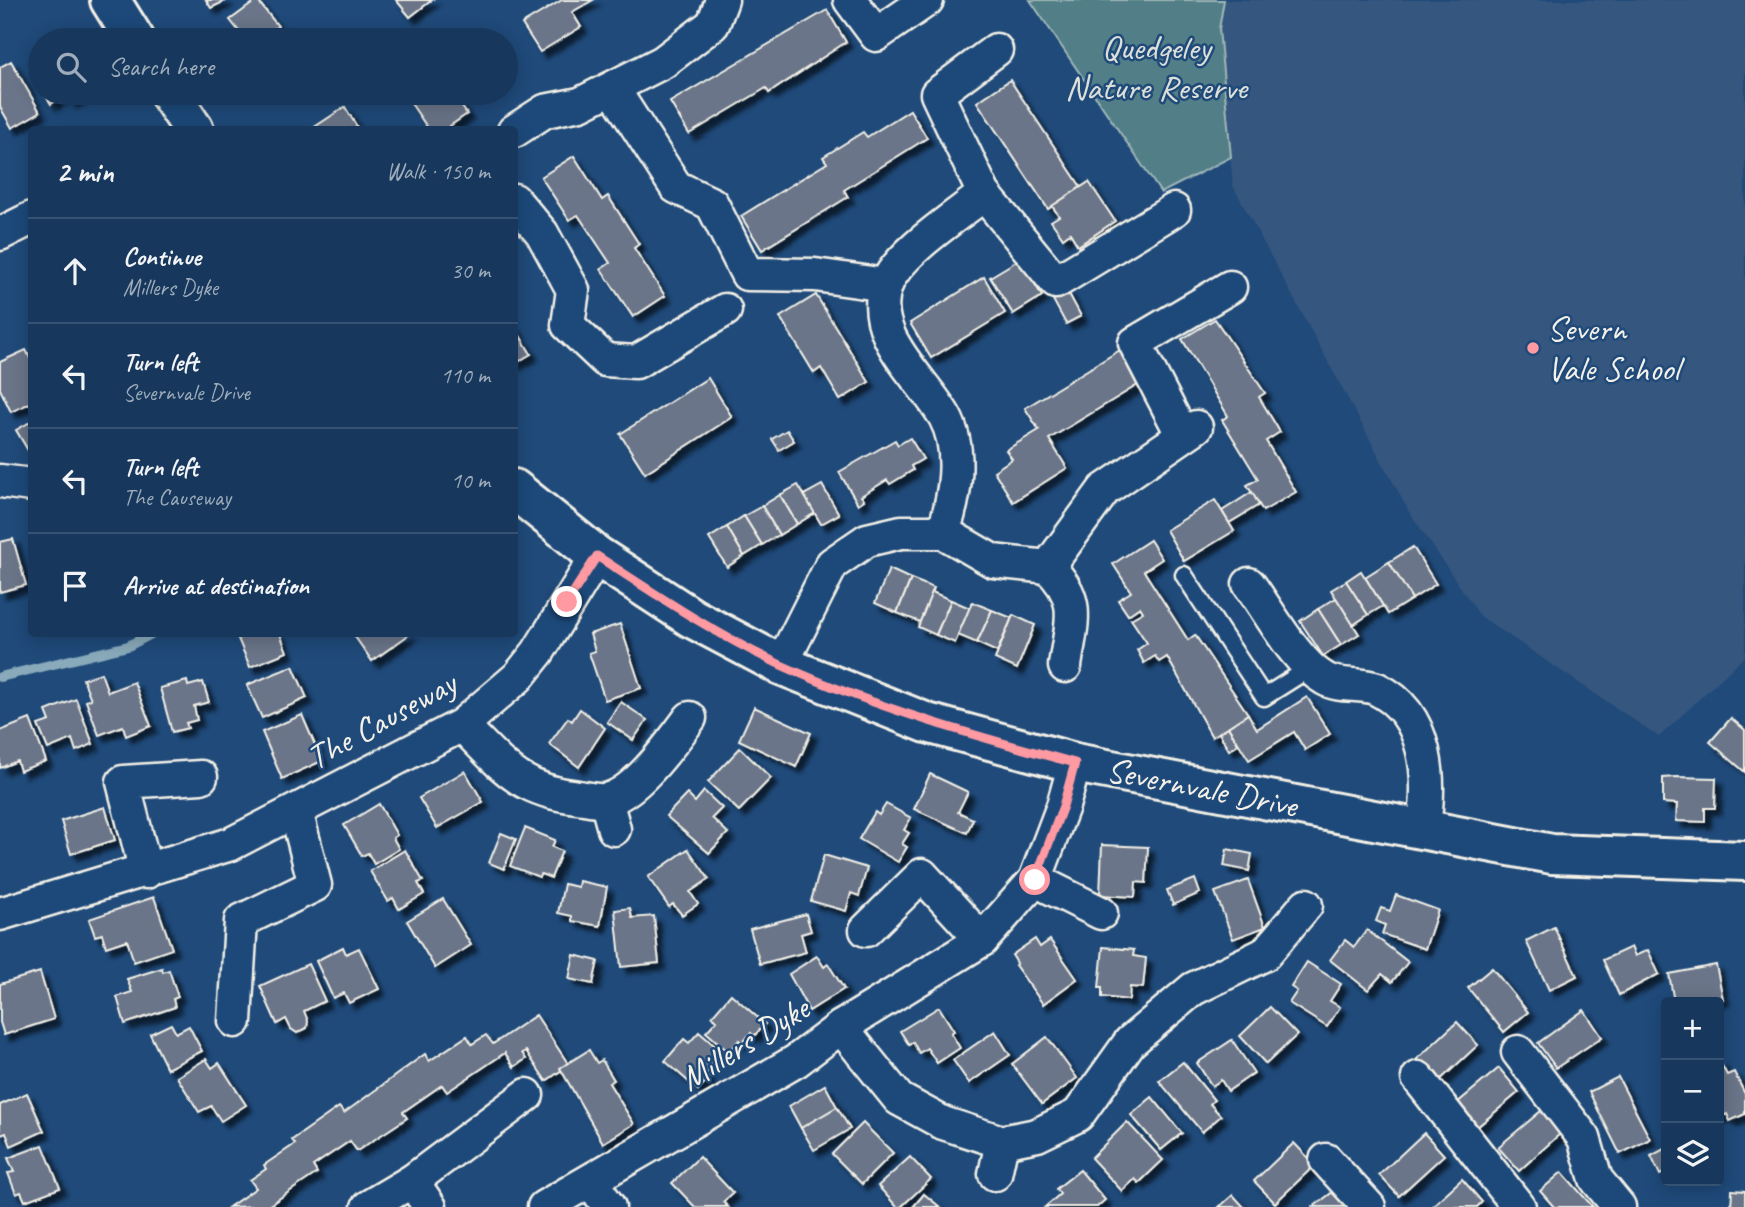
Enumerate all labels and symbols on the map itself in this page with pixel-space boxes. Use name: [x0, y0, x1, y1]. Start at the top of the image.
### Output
park label: Quedgeley Nature Reserve: [1065, 25, 1250, 110]
place label: Severn Vale School: [1547, 306, 1685, 391]
marker: Severn Vale School: [1525, 340, 1541, 356]
route end: [551, 586, 582, 617]
street label: The Causeway: [299, 660, 467, 780]
street label: Severnvale Drive: [1103, 747, 1304, 828]
route start: [1019, 864, 1050, 895]
street label: Millers Dyke: [671, 985, 820, 1101]

